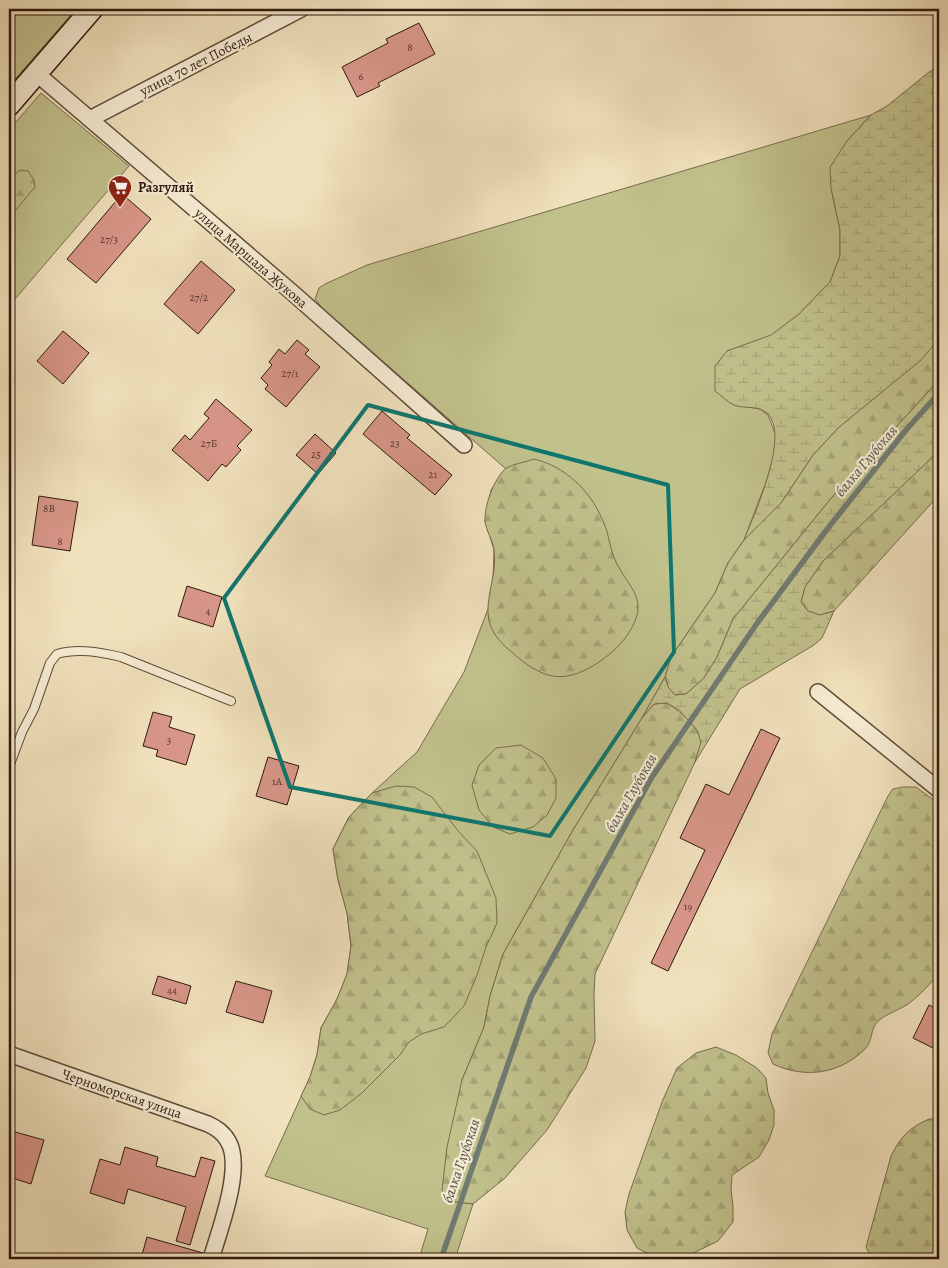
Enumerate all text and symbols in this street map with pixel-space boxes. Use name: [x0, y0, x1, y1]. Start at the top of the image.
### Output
street label: улица 70 лет Победы: [136, 27, 255, 101]
house number: 8: [407, 40, 413, 55]
house number: 6: [358, 69, 364, 84]
supermarket icon: Разгуляй: [107, 174, 133, 208]
place label: Разгуляй: [138, 178, 194, 197]
street label: улица Маршала Жукова: [190, 203, 312, 313]
house number: 27/3: [100, 232, 118, 247]
house number: 27/2: [190, 290, 208, 305]
house number: 27/1: [281, 366, 299, 381]
water label: балка Глубокая: [830, 421, 902, 501]
house number: 27Б: [201, 436, 217, 451]
house number: 23: [390, 436, 400, 451]
house number: 25: [311, 447, 321, 462]
house number: 21: [429, 467, 438, 482]
house number: 8В: [43, 501, 55, 516]
house number: 8: [57, 534, 63, 549]
house number: 4: [206, 604, 211, 619]
house number: 3: [167, 733, 171, 748]
water label: балка Глубокая: [600, 750, 662, 836]
house number: 1А: [272, 774, 283, 789]
house number: 19: [684, 899, 692, 914]
house number: 44: [167, 983, 177, 998]
street label: Черноморская улица: [59, 1065, 185, 1124]
water label: балка Глубокая: [437, 1116, 485, 1206]

